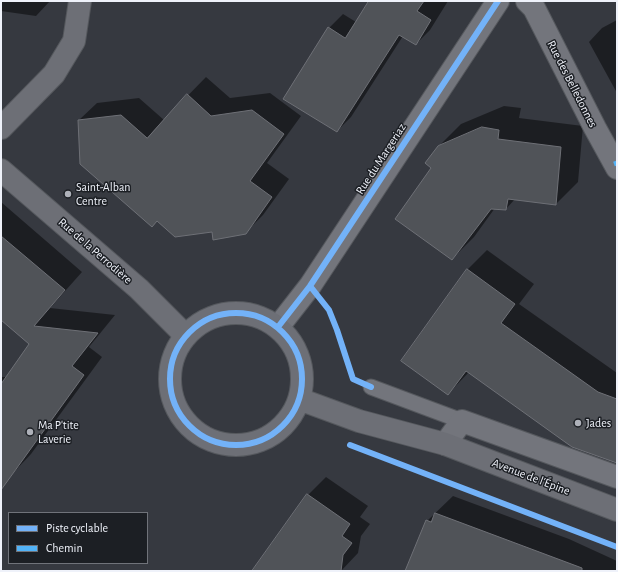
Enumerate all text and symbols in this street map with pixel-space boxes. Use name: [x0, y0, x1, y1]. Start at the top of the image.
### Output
street label: Rue des Belledonnes: [544, 38, 600, 130]
street label: Rue du Margeriaz: [353, 121, 409, 197]
place label: Saint-Alban Centre: [76, 180, 130, 208]
marker: Saint-Alban Centre: [63, 189, 73, 199]
street label: Rue de la Perrodière: [55, 215, 135, 287]
place label: Jades: [586, 416, 611, 430]
place label: Ma P'tite Laverie: [38, 418, 79, 446]
marker: Jades: [573, 418, 583, 428]
marker: Ma P'tite Laverie: [25, 427, 35, 437]
street label: Avenue de l'Épine: [490, 456, 572, 498]
legend: [8, 512, 148, 564]
text: Piste cyclable: [46, 522, 108, 534]
text: Chemin: [46, 542, 83, 554]

